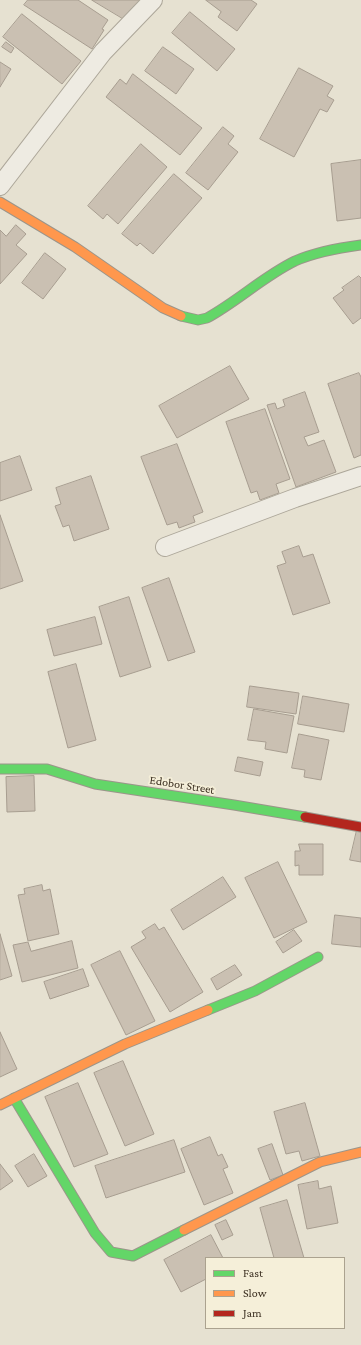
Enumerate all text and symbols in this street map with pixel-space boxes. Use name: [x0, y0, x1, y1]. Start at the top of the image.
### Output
street label: Edobor Street: [149, 773, 215, 797]
legend: [205, 1257, 345, 1329]
text: Fast: [243, 1266, 263, 1280]
text: Slow: [243, 1286, 267, 1300]
text: Jam: [243, 1306, 262, 1320]

